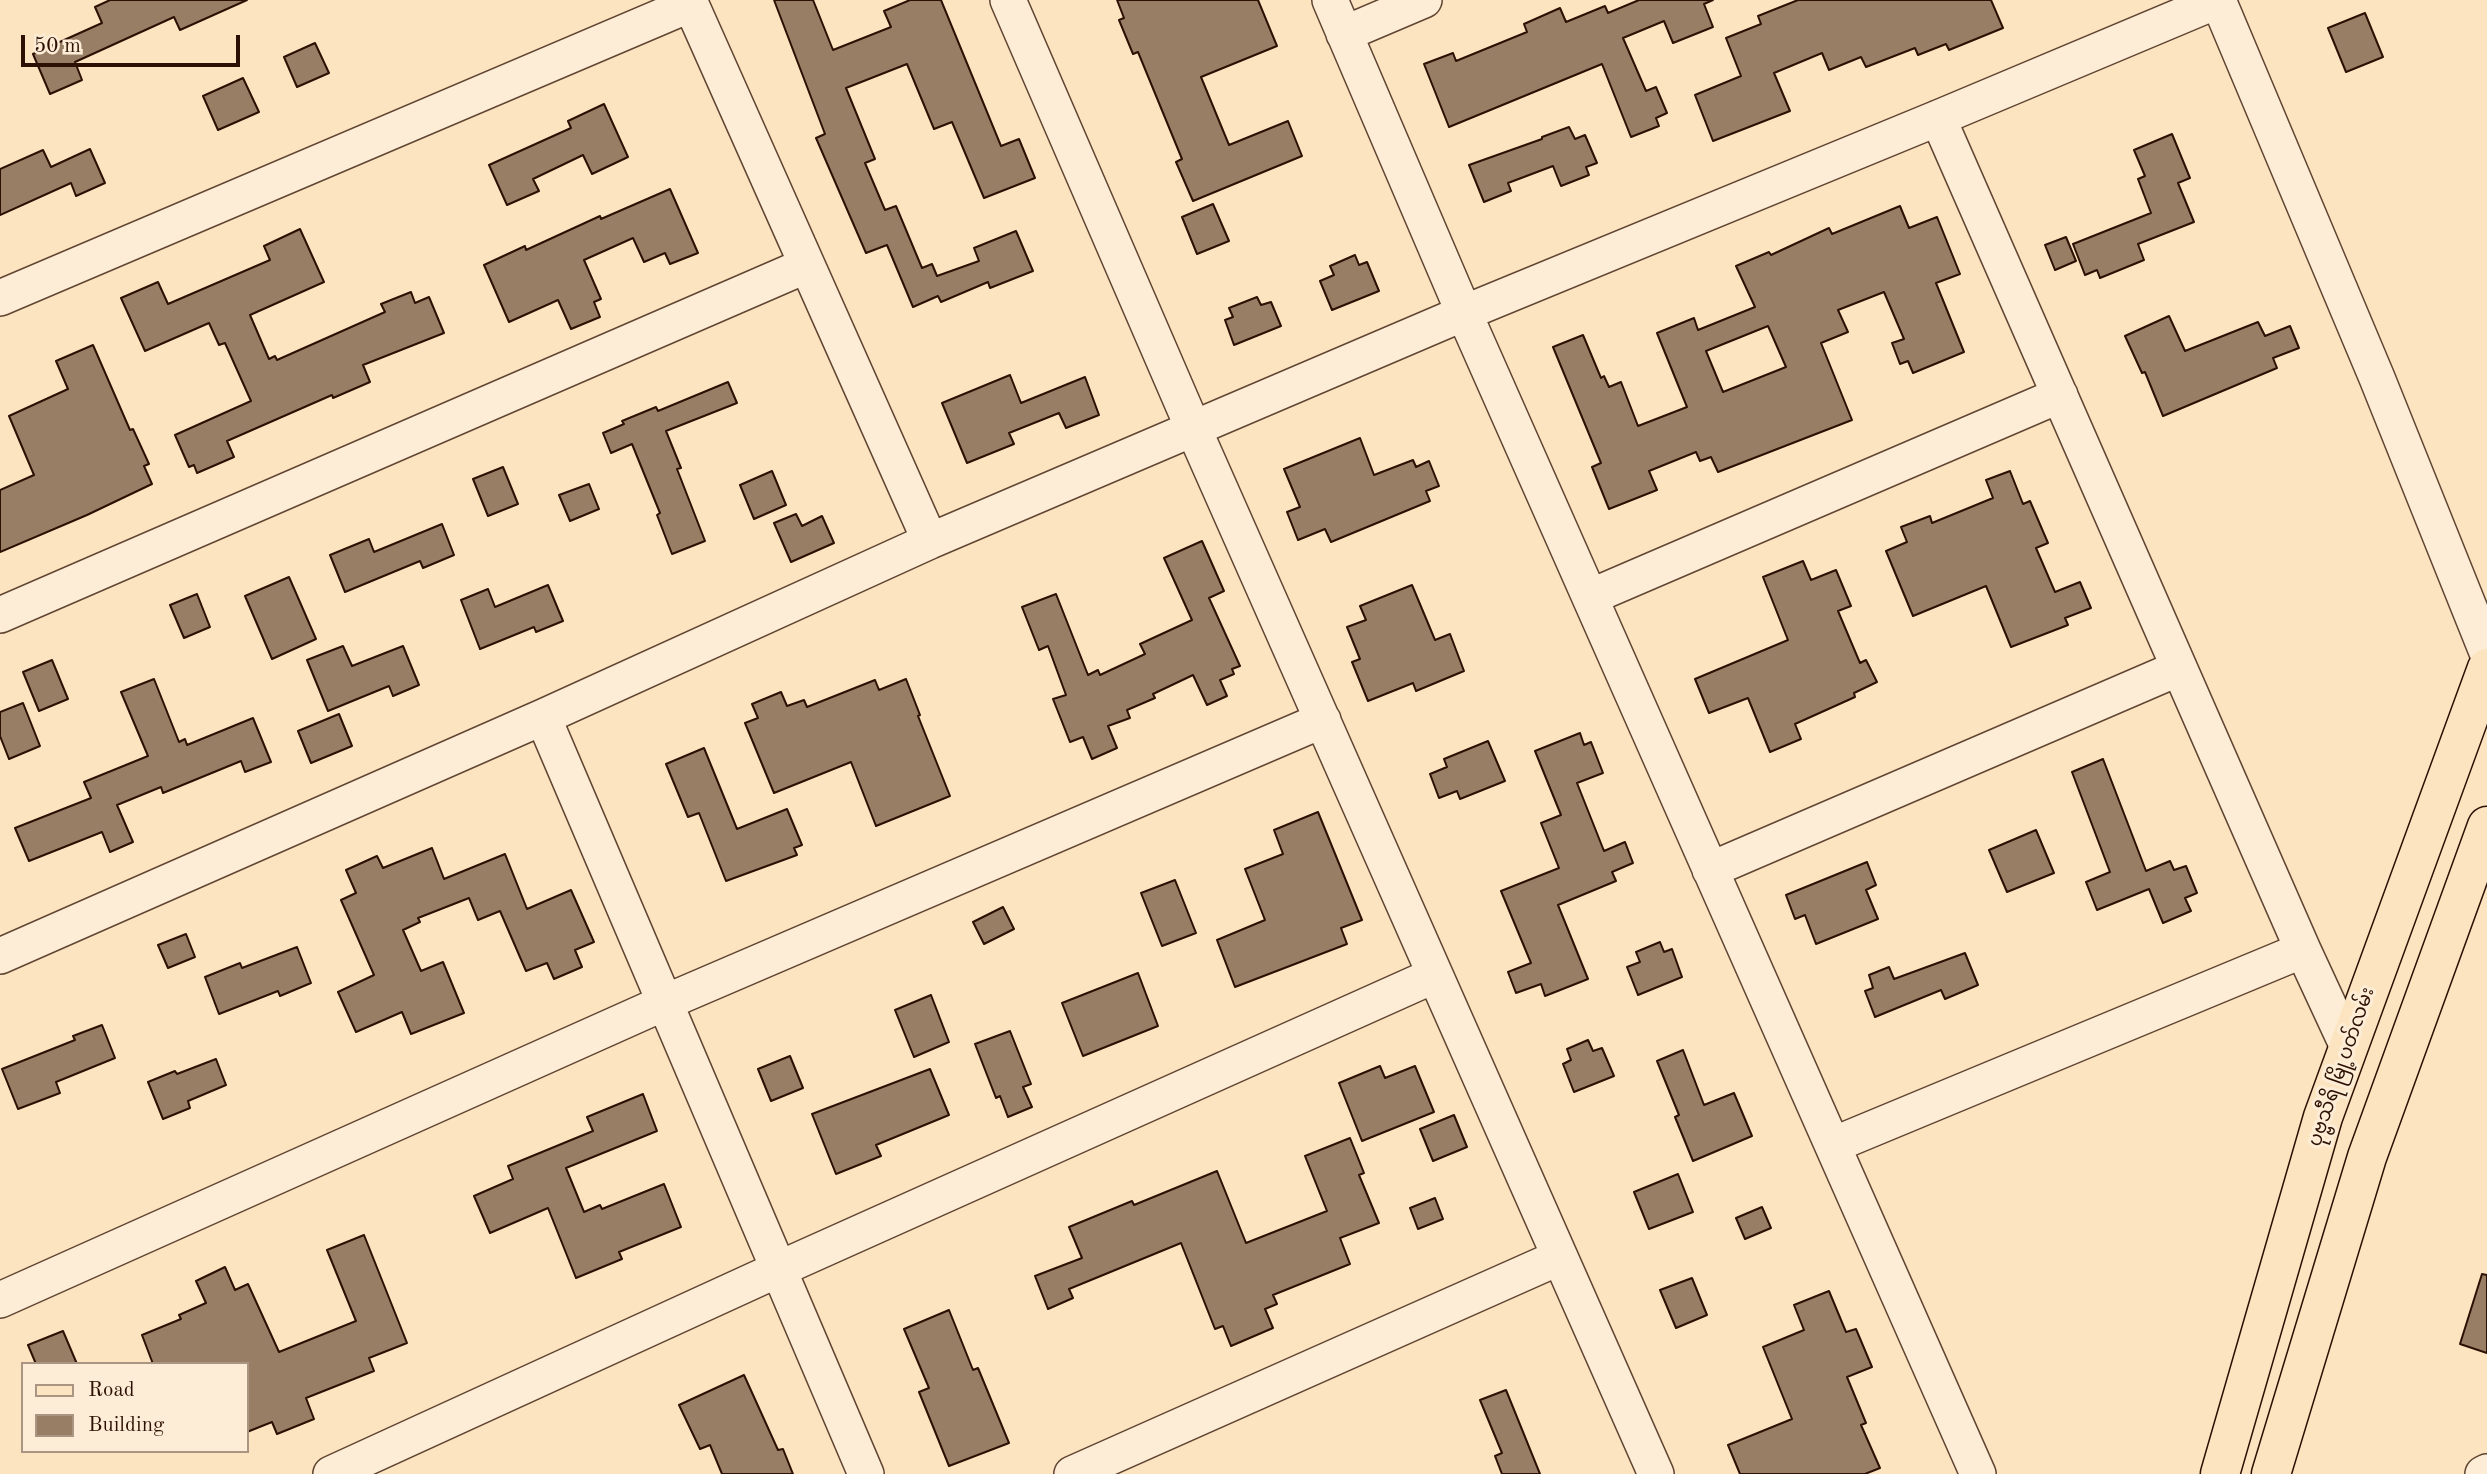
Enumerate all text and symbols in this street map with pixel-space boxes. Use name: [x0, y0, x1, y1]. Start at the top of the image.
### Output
scale bar: [24, 21, 243, 65]
text: 50 m: [34, 36, 81, 57]
street label: ပုဗ္ဗသီရိ မြို့ပတ်လမ်း: [2304, 985, 2380, 1149]
legend: [21, 1362, 248, 1453]
text: Road: [88, 1380, 135, 1401]
text: Building: [88, 1415, 164, 1436]

